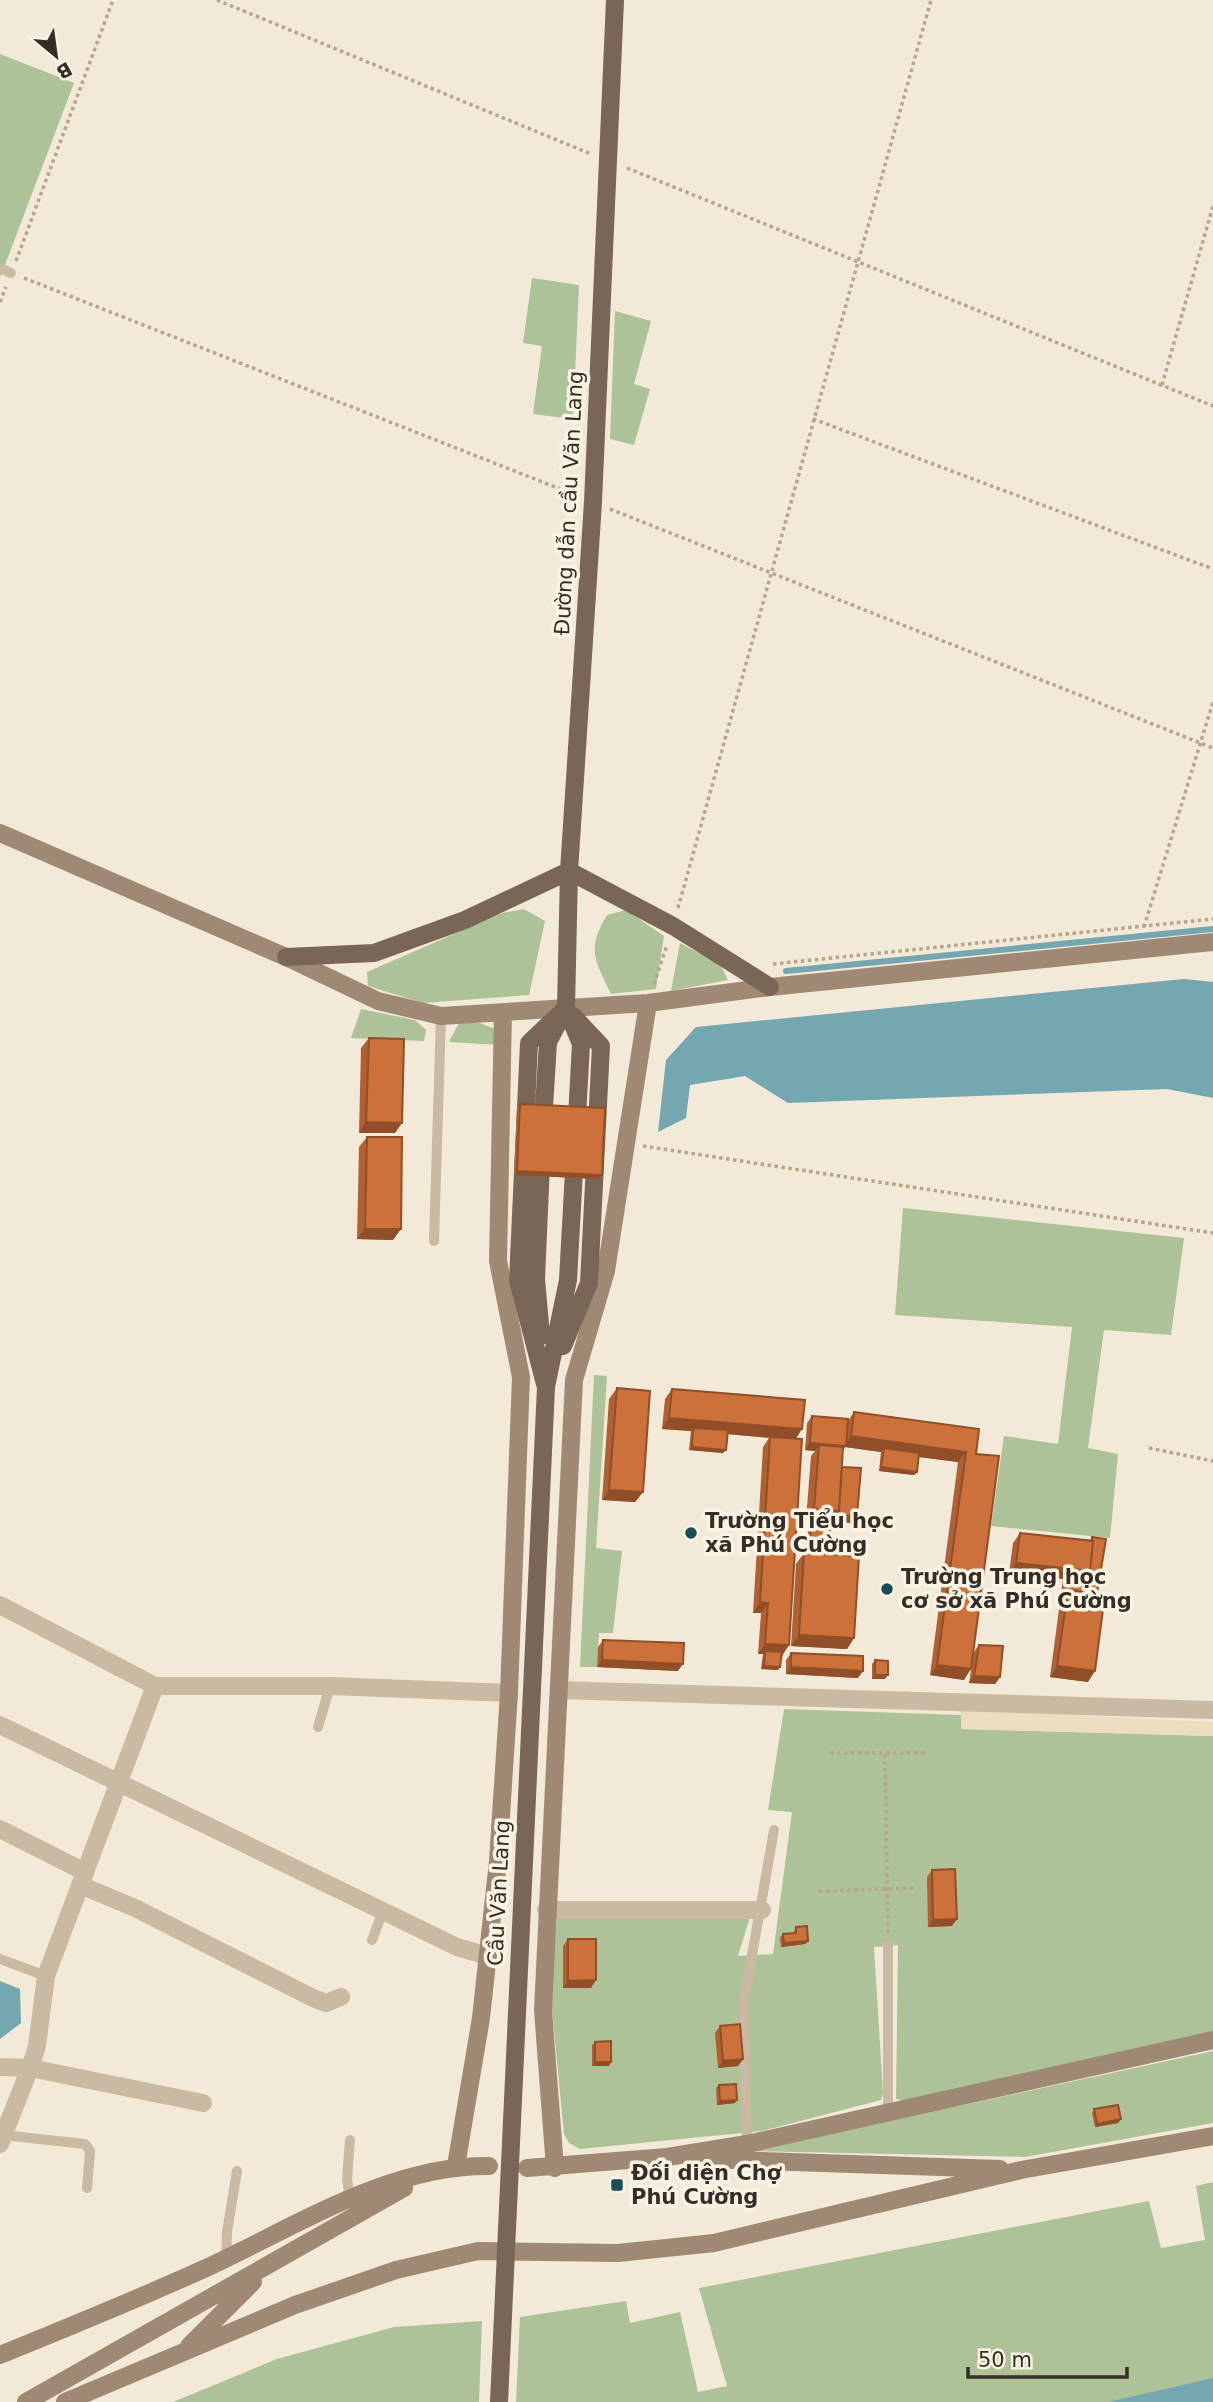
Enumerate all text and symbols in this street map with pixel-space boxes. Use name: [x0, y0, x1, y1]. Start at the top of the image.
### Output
north arrow: [21, 21, 91, 91]
text: B: [53, 58, 76, 84]
street label: Đường dẫn cầu Văn Lang: [549, 370, 588, 636]
place label: Trường Tiểu học xã Phú Cường: [705, 1508, 894, 1557]
marker: Trường Tiểu học xã Phú Cường: [683, 1525, 699, 1541]
place label: Trường Trung học cơ sở xã Phú Cường: [901, 1565, 1132, 1613]
marker: Trường Trung học cơ sở xã Phú Cường: [879, 1581, 895, 1597]
street label: Cầu Văn Lang: [483, 1819, 515, 1967]
place label: Đối diện Chợ Phú Cường: [631, 2161, 782, 2209]
marker: Đối diện Chợ Phú Cường: [609, 2177, 625, 2193]
scale bar: [968, 2336, 1127, 2380]
text: 50 m: [978, 2348, 1032, 2372]

